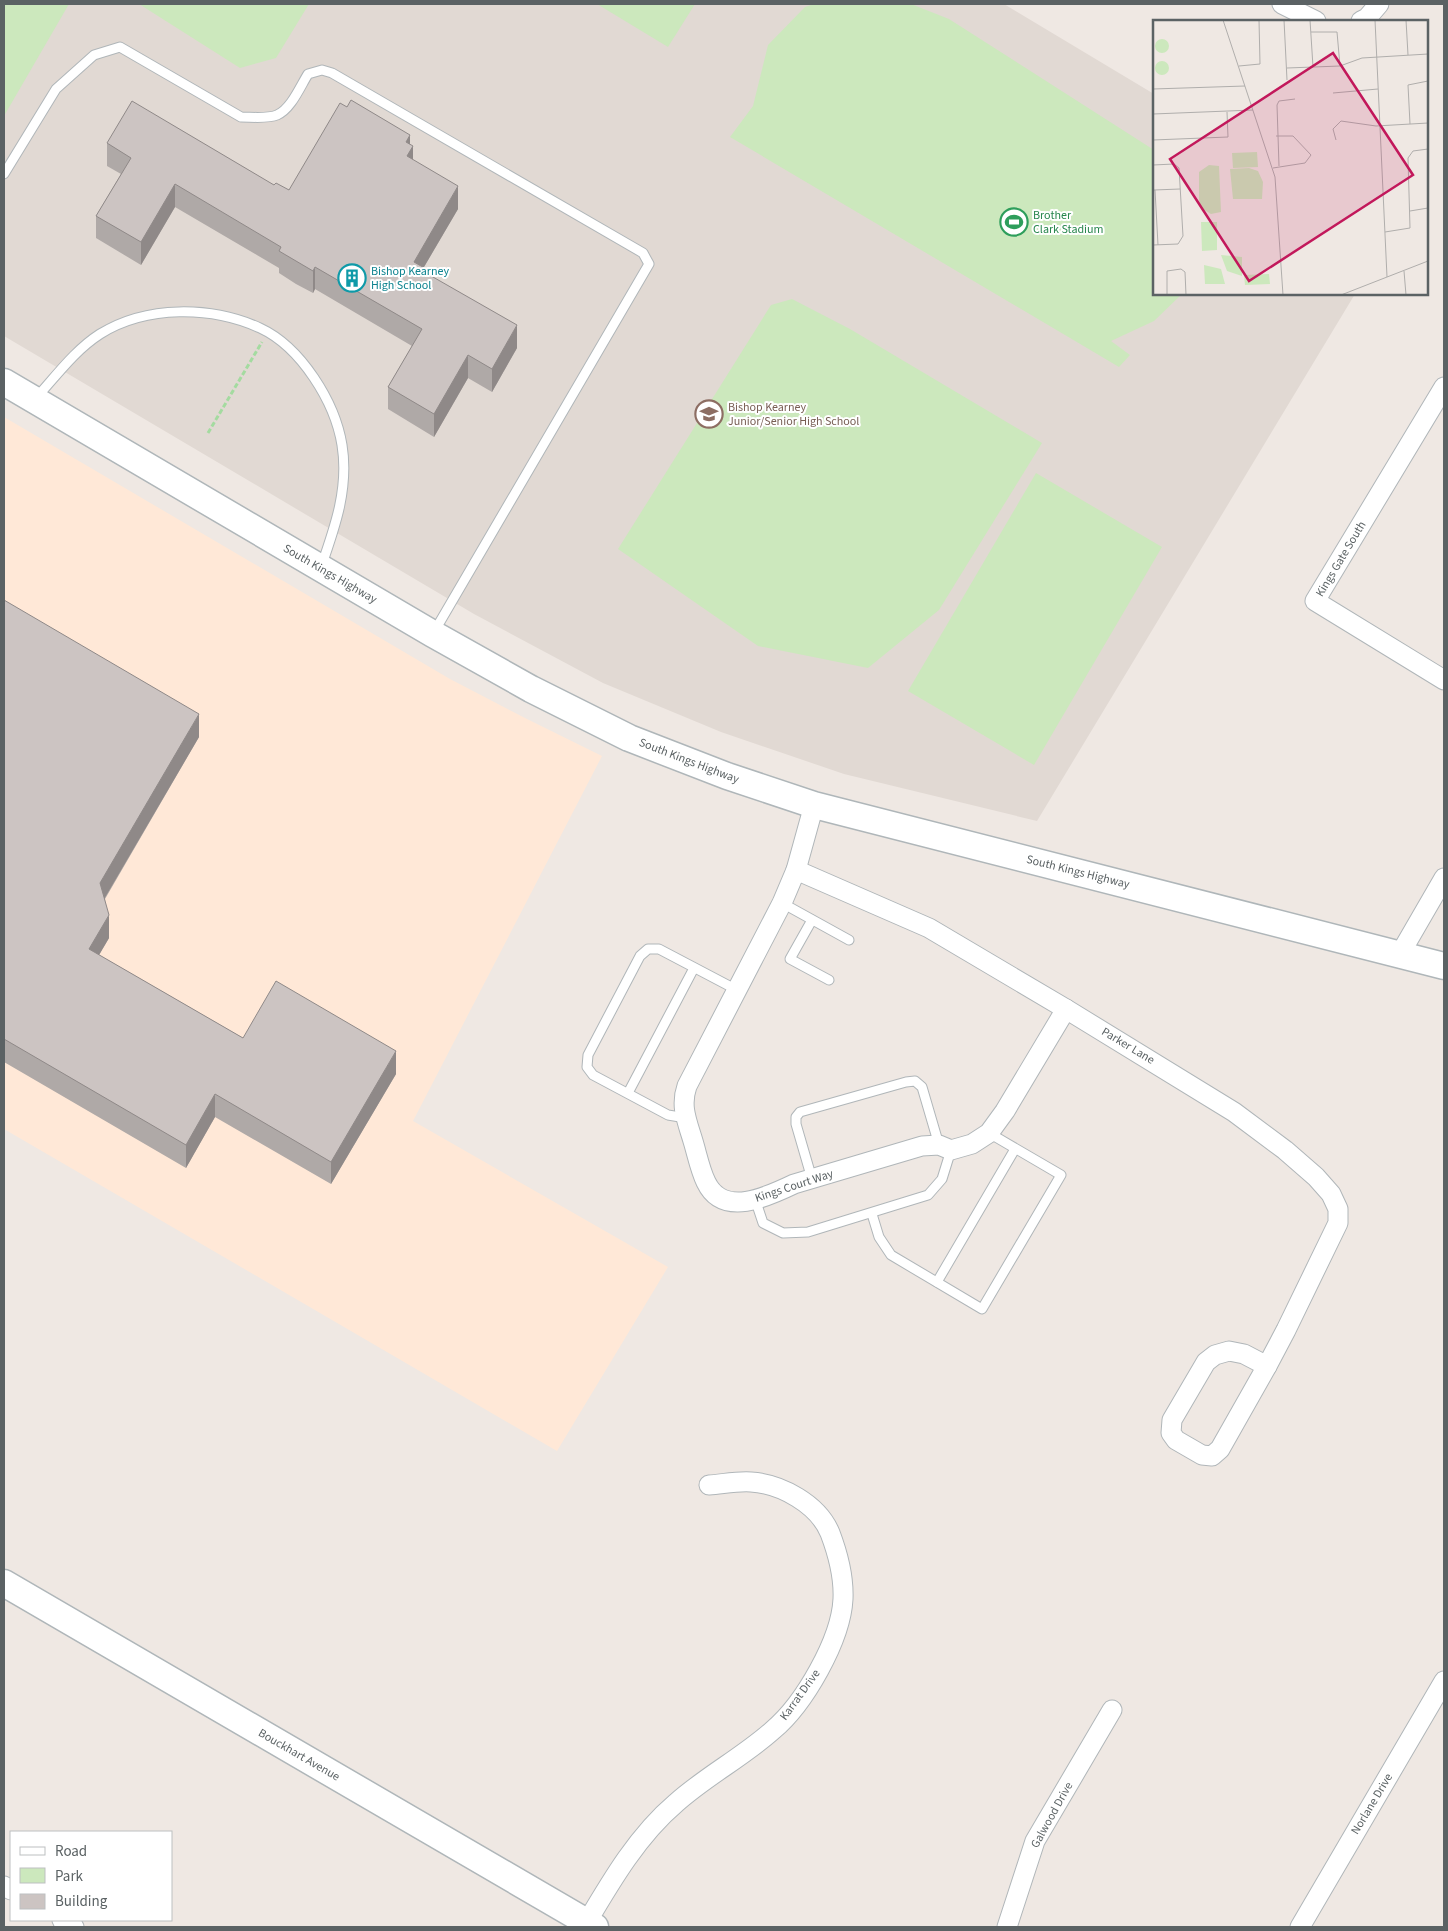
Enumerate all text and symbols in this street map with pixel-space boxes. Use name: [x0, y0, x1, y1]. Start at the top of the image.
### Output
inset map: [1153, 20, 1428, 295]
sports icon: Brother Clark Stadium: [999, 207, 1029, 237]
place label: Brother Clark Stadium: [1033, 207, 1104, 238]
building icon: Bishop Kearney High School: [337, 263, 367, 293]
place label: Bishop Kearney High School: [371, 263, 450, 294]
school or university icon: Bishop Kearney Junior/Senior High School: [694, 399, 724, 429]
place label: Bishop Kearney Junior/Senior High School: [728, 399, 859, 430]
street label: Kings Gate South: [1312, 518, 1370, 600]
street label: South Kings Highway: [280, 540, 380, 608]
street label: South Kings Highway: [637, 734, 742, 788]
street label: South Kings Highway: [1025, 851, 1132, 893]
street label: Parker Lane: [1098, 1023, 1158, 1069]
street label: Kings Court Way: [753, 1165, 836, 1207]
street label: Karrat Drive: [776, 1666, 824, 1724]
street label: Bouckhart Avenue: [255, 1725, 343, 1785]
street label: Norlane Drive: [1347, 1770, 1397, 1838]
street label: Galwood Drive: [1027, 1779, 1077, 1851]
legend: [10, 1831, 172, 1921]
text: Road: [55, 1841, 87, 1862]
text: Park: [55, 1866, 84, 1887]
text: Building: [55, 1891, 108, 1912]

